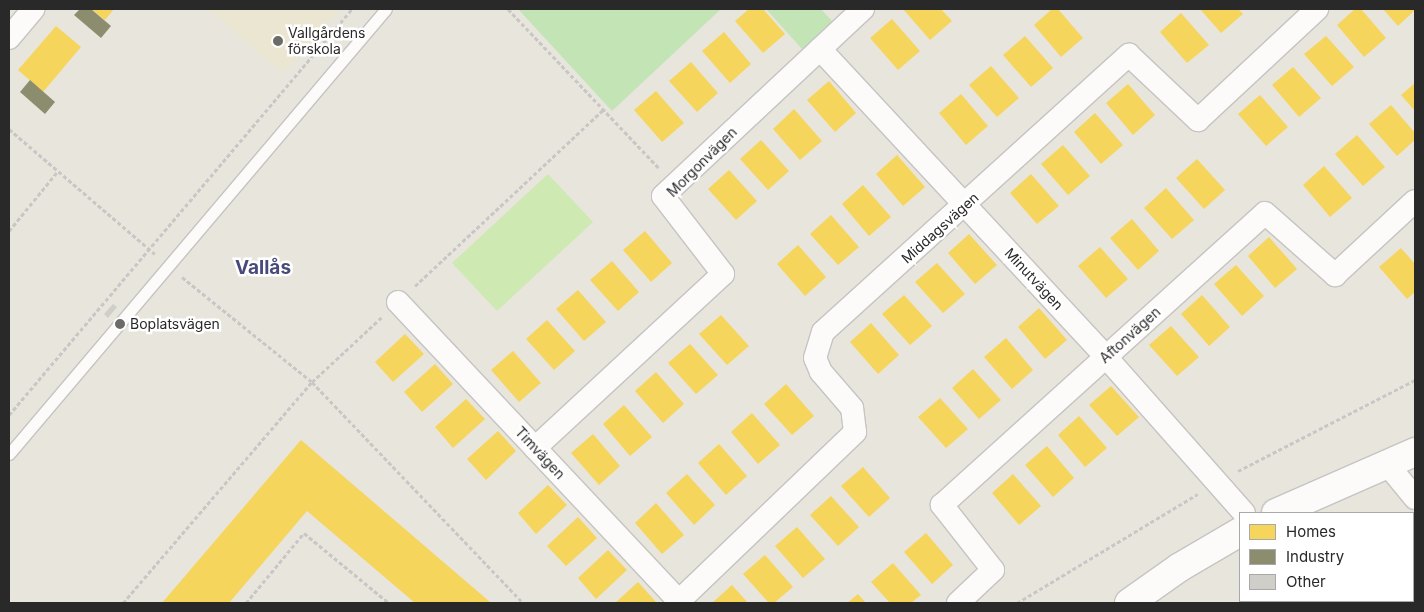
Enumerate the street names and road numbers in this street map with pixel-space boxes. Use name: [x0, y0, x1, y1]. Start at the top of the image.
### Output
street label: Morgonvägen: [664, 124, 740, 200]
street label: Middagsvägen: [898, 189, 982, 267]
street label: Minutvägen: [1001, 245, 1067, 313]
street label: Aftonvägen: [1096, 303, 1164, 367]
street label: Timvägen: [512, 423, 568, 483]

